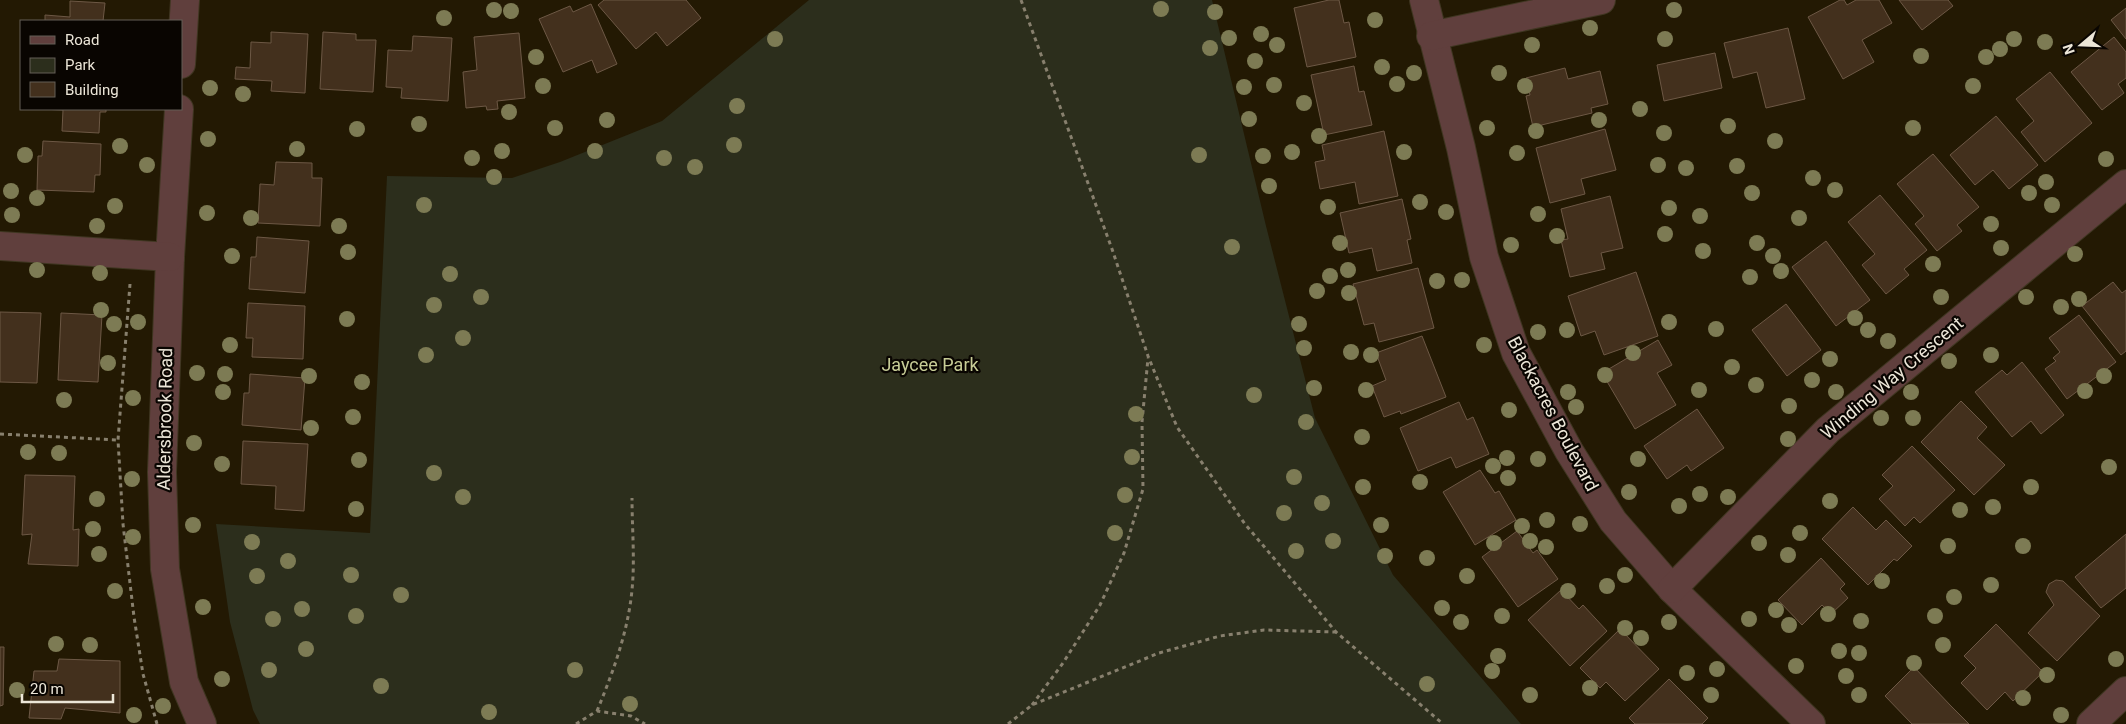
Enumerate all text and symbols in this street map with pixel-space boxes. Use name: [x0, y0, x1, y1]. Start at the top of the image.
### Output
legend: [20, 20, 182, 110]
north arrow: [2056, 20, 2106, 70]
text: Road: [65, 31, 99, 49]
text: N: [2060, 42, 2078, 57]
text: Park: [65, 56, 96, 74]
text: Building: [65, 81, 119, 99]
street label: Winding Way Crescent: [1816, 312, 1967, 443]
street label: Blackacres Boulevard: [1504, 333, 1603, 495]
street label: Aldersbrook Road: [153, 347, 176, 490]
park label: Jaycee Park: [881, 354, 979, 375]
scale bar: [22, 672, 114, 704]
text: 20 m: [30, 680, 64, 698]

